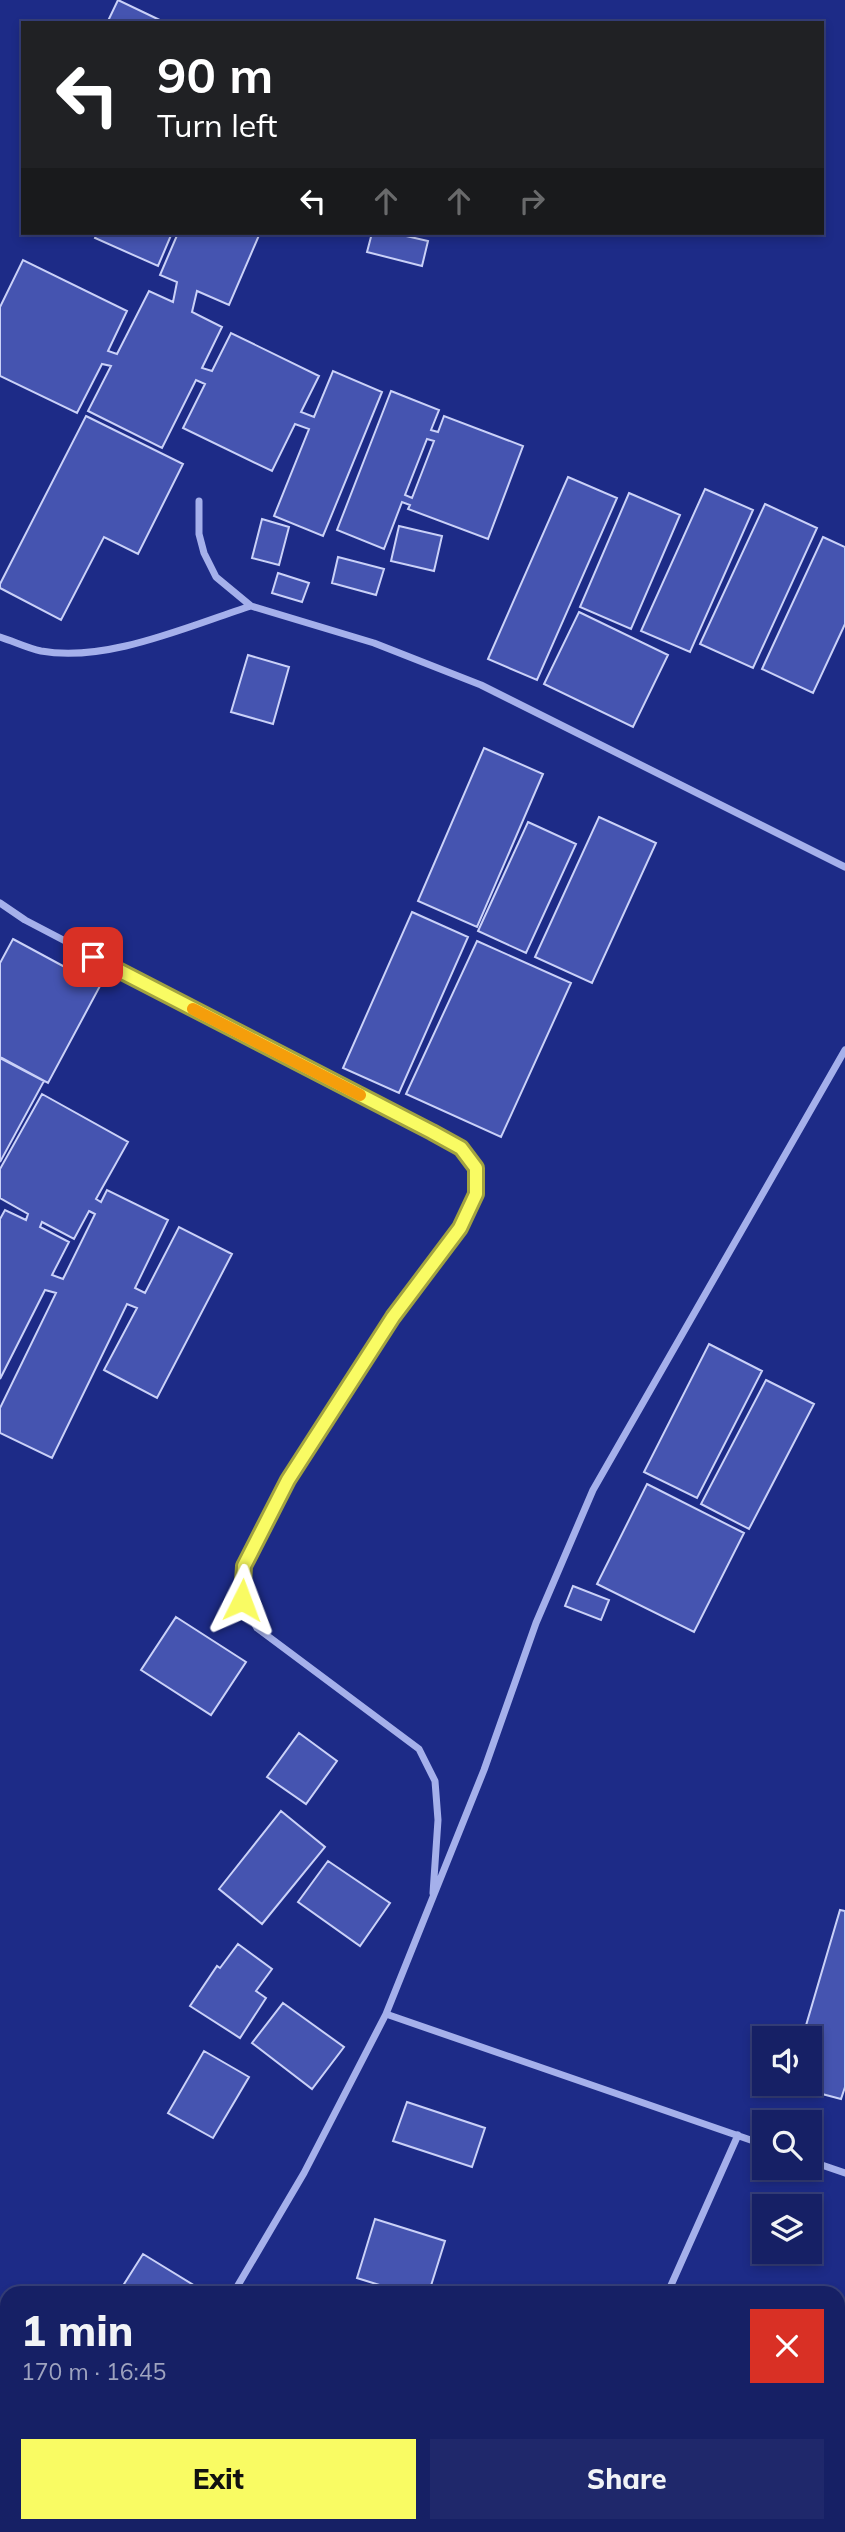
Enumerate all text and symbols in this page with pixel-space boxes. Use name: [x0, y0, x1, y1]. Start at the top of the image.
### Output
text: 90 m: [157, 44, 273, 105]
icon: left: [42, 49, 133, 140]
text: Turn left: [157, 105, 277, 145]
icon: left: [294, 182, 332, 220]
icon: ahead: [367, 182, 405, 220]
icon: ahead: [440, 182, 478, 220]
icon: right: [513, 182, 551, 220]
pin: [63, 927, 123, 987]
icon: arrive: [74, 938, 112, 976]
position arrow: [205, 1563, 279, 1637]
map controls: [752, 2026, 822, 2264]
button: sound: [752, 2026, 822, 2096]
button: search: [752, 2110, 822, 2180]
button: layers: [752, 2194, 822, 2264]
text: 1 min: [21, 2304, 134, 2357]
button: close: [750, 2309, 824, 2383]
text: 170 m · 16:45: [21, 2357, 166, 2386]
button: Exit: [21, 2439, 416, 2519]
button: Share: [430, 2439, 824, 2519]

